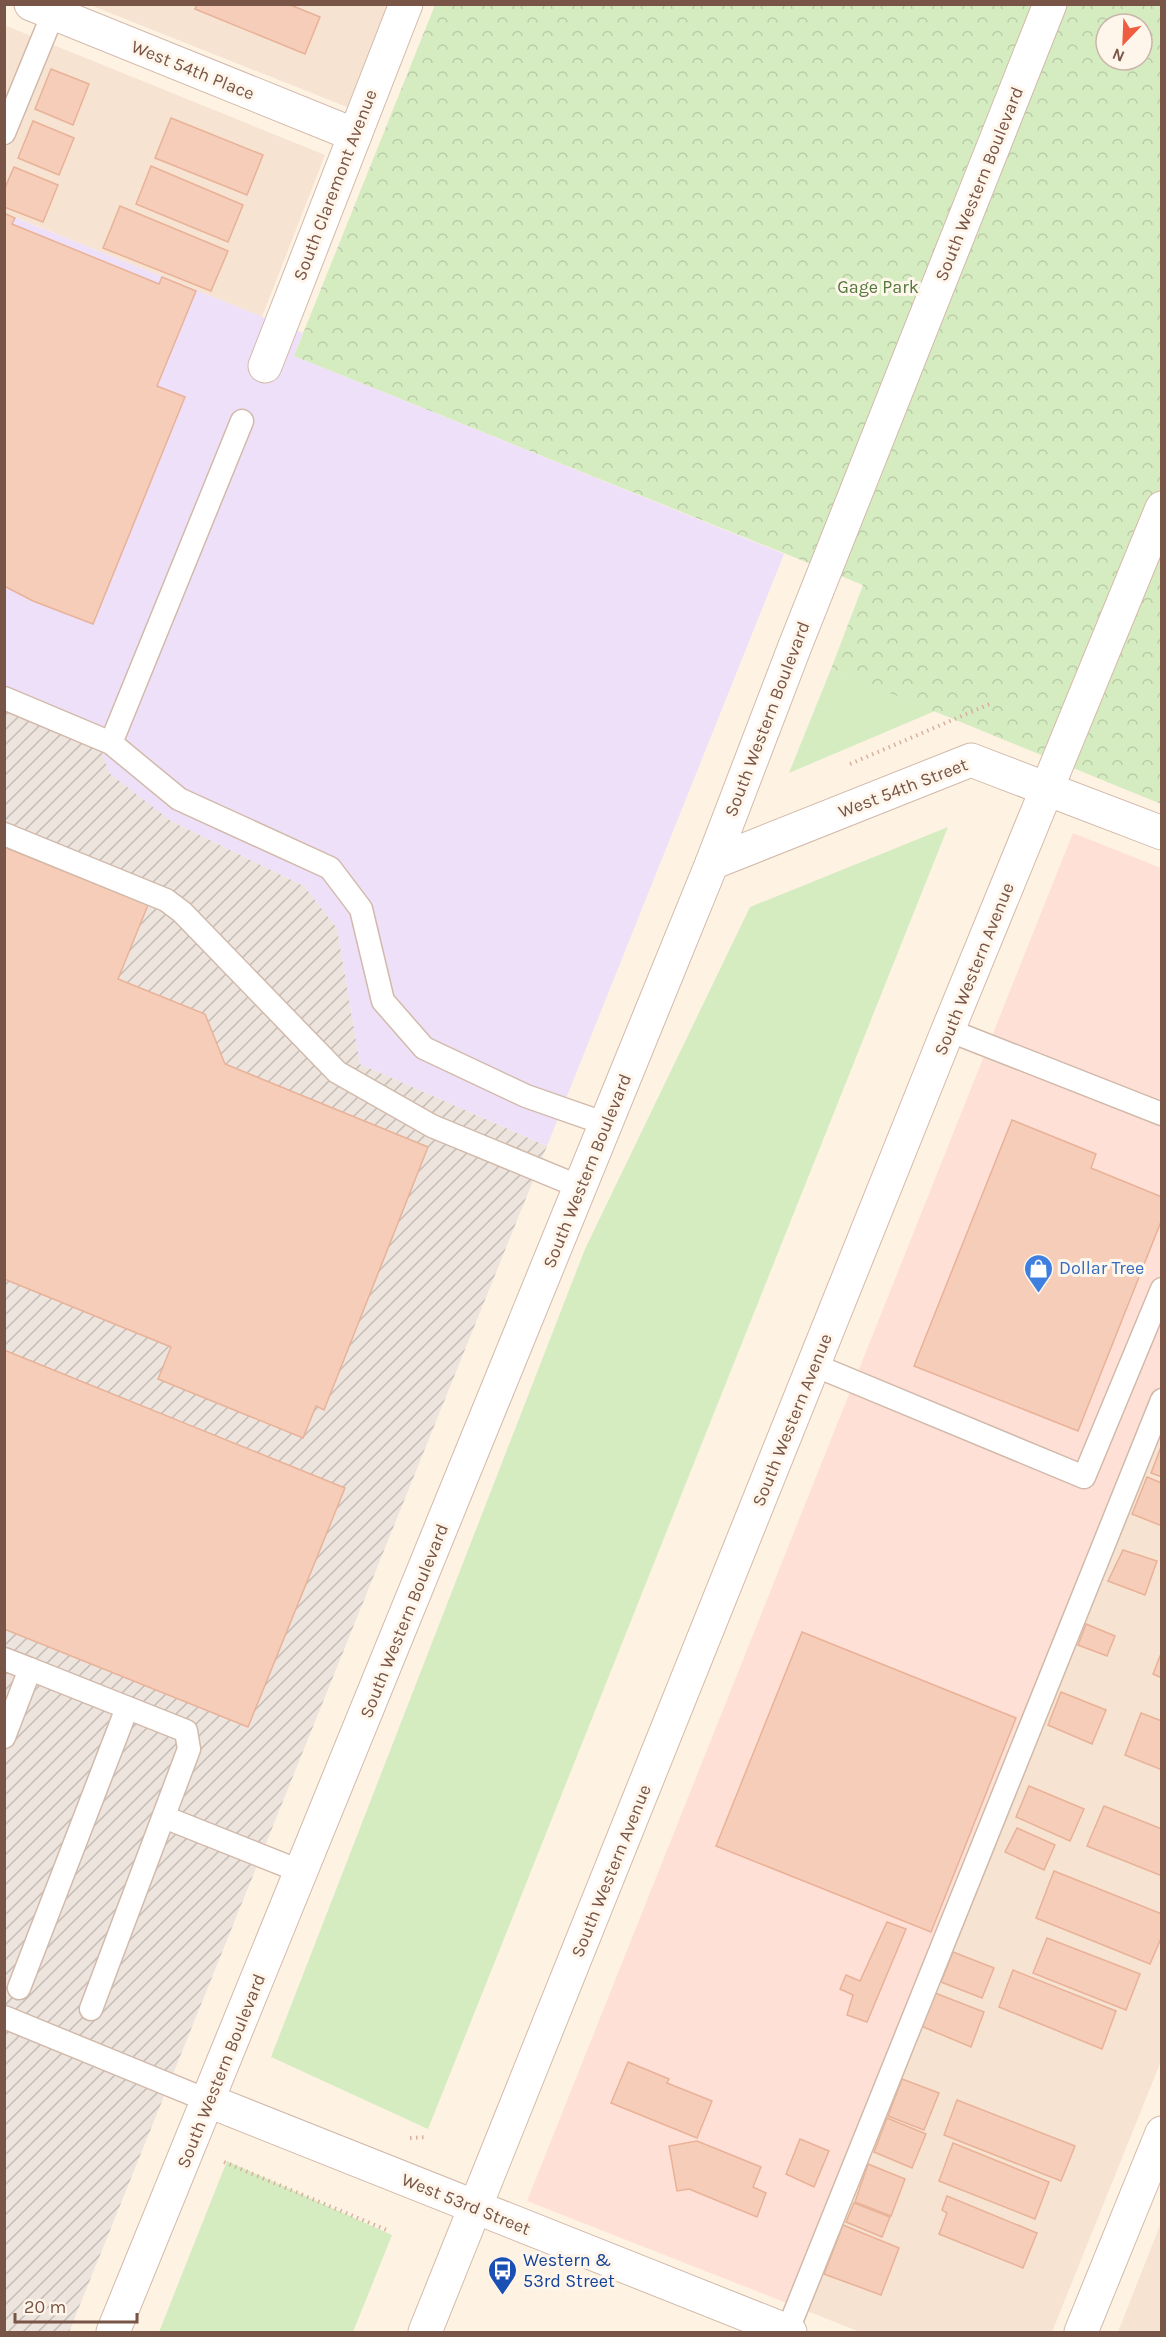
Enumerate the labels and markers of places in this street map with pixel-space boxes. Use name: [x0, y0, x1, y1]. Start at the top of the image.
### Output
shop icon: Dollar Tree: [1022, 1252, 1054, 1294]
place label: Dollar Tree: [1059, 1257, 1144, 1279]
place label: Western & 53rd Street: [523, 2249, 615, 2292]
bus stop icon: Western & 53rd Street: [486, 2254, 518, 2296]

